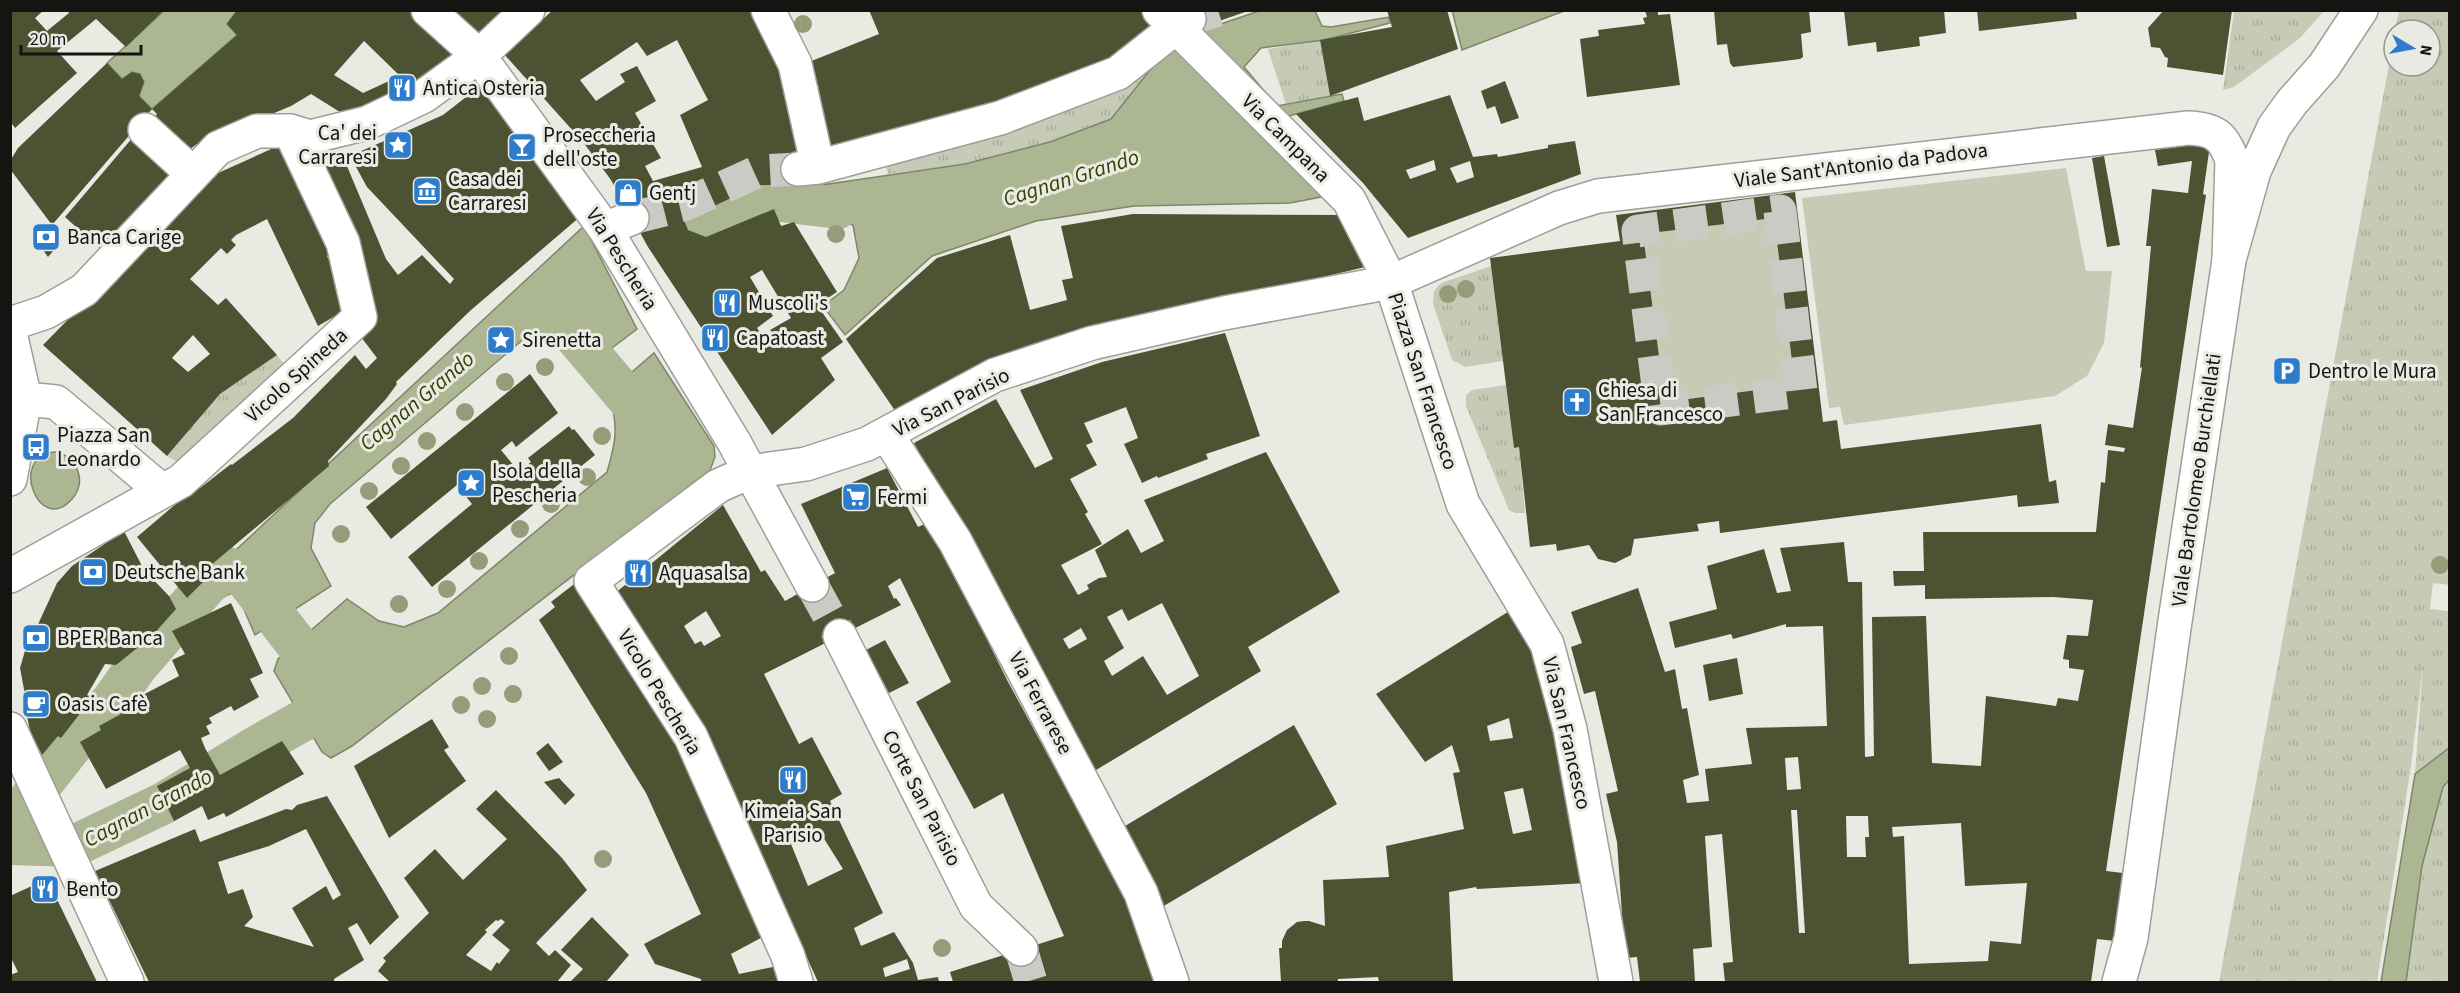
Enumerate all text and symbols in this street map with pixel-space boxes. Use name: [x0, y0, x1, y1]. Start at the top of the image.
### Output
scale bar: [21, 18, 141, 56]
north arrow: [2382, 18, 2442, 78]
text: 20 m: [30, 27, 66, 52]
text: N: [2414, 43, 2438, 58]
restaurant icon: Antica Osteria: [386, 72, 418, 104]
place label: Antica Osteria: [423, 73, 545, 103]
street label: Via Campana: [1235, 87, 1337, 189]
place label: Ca' dei Carraresi: [298, 118, 377, 172]
place label: Proseccheria dell'oste: [543, 120, 656, 174]
place icon: Ca' dei Carraresi: [382, 129, 414, 161]
bar icon: Proseccheria dell'oste: [506, 131, 538, 163]
street label: Viale Sant'Antonio da Padova: [1732, 135, 1990, 195]
water label: Cagnan Grando: [999, 141, 1143, 215]
place label: Casa dei Carraresi: [448, 164, 527, 218]
museum icon: Casa dei Carraresi: [411, 175, 443, 207]
shop icon: Gentj: [612, 177, 644, 209]
place label: Gentj: [649, 178, 696, 208]
street label: Via Pescheria: [579, 202, 665, 316]
bank icon: Banca Carige: [30, 221, 62, 253]
place label: Banca Carige: [67, 222, 181, 252]
restaurant icon: Muscoli's: [711, 287, 743, 319]
place label: Muscoli's: [748, 288, 828, 318]
street label: Piazza San Francesco: [1380, 288, 1466, 474]
street label: Vicolo Spineda: [238, 320, 354, 430]
restaurant icon: Capatoast: [699, 322, 731, 354]
place label: Capatoast: [736, 323, 824, 353]
place icon: Sirenetta: [485, 324, 517, 356]
place label: Sirenetta: [522, 325, 601, 355]
water label: Cagnan Grando: [353, 343, 481, 459]
street label: Viale Bartolomeo Burchiellati: [2163, 351, 2229, 609]
parking icon: Dentro le Mura: [2271, 355, 2303, 387]
place label: Dentro le Mura: [2308, 356, 2437, 386]
street label: Via San Parisio: [887, 360, 1015, 444]
place label: Chiesa di San Francesco: [1598, 375, 1723, 429]
church icon: Chiesa di San Francesco: [1561, 386, 1593, 418]
place label: Piazza San Leonardo: [57, 420, 150, 474]
bus stop icon: Piazza San Leonardo: [20, 431, 52, 463]
place label: Isola della Pescheria: [492, 456, 581, 510]
place icon: Isola della Pescheria: [455, 467, 487, 499]
supermarket icon: Fermi: [840, 481, 872, 513]
place label: Fermi: [877, 482, 927, 512]
bank icon: Deutsche Bank: [77, 556, 109, 588]
place label: Deutsche Bank: [114, 557, 245, 587]
restaurant icon: Aquasalsa: [622, 557, 654, 589]
place label: Aquasalsa: [659, 558, 748, 588]
bank icon: BPER Banca: [20, 622, 52, 654]
place label: BPER Banca: [57, 623, 163, 653]
street label: Vicolo Pescheria: [610, 623, 710, 761]
street label: Via Ferrarese: [1001, 646, 1081, 760]
street label: Via San Francesco: [1535, 654, 1599, 812]
cafe icon: Oasis Cafè: [20, 688, 52, 720]
place label: Oasis Cafè: [57, 689, 147, 719]
street label: Corte San Parisio: [875, 725, 969, 871]
water label: Cagnan Grando: [78, 761, 218, 855]
restaurant icon: Kimeia San Parisio: [777, 764, 809, 796]
place label: Kimeia San Parisio: [744, 796, 842, 850]
restaurant icon: Bento: [29, 873, 61, 905]
place label: Bento: [66, 874, 118, 904]

